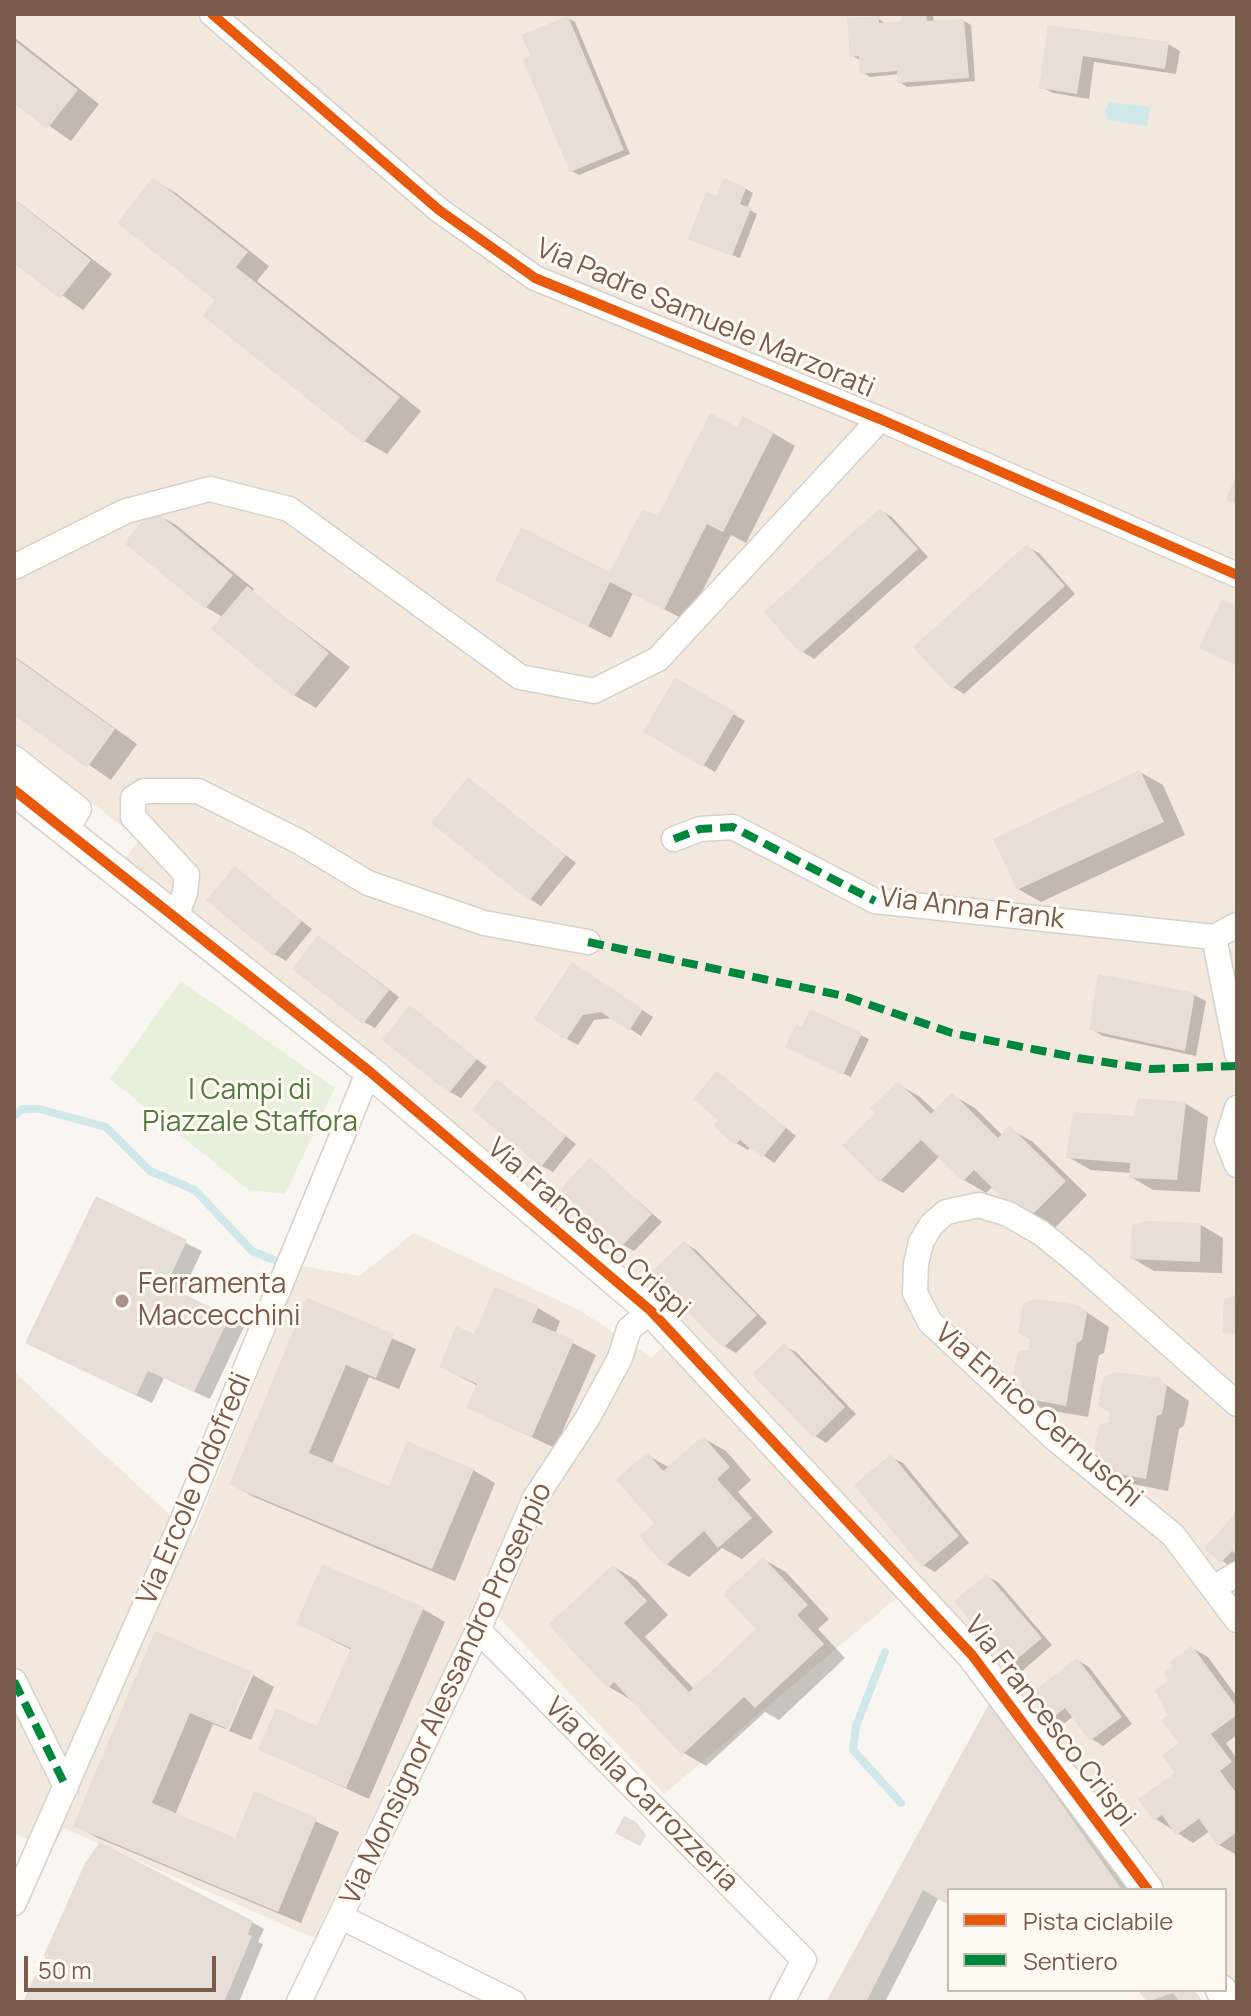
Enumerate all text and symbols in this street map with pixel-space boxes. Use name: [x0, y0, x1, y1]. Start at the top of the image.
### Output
street label: Via Padre Samuele Marzorati: [531, 232, 879, 406]
street label: Via Anna Frank: [878, 881, 1066, 937]
park label: I Campi di Piazzale Staffora: [142, 1074, 358, 1140]
street label: Via Francesco Crispi: [480, 1132, 696, 1326]
place label: Ferramenta Maccecchini: [138, 1268, 301, 1334]
marker: Ferramenta Maccecchini: [113, 1292, 131, 1310]
street label: Via Enrico Cernuschi: [928, 1317, 1148, 1515]
street label: Via Ercole Oldofredi: [131, 1368, 259, 1610]
street label: Via Monsignor Alessandro Proserpio: [334, 1478, 560, 1910]
street label: Via Francesco Crispi: [956, 1610, 1142, 1834]
street label: Via della Carrozzeria: [537, 1691, 745, 1899]
legend: [947, 1888, 1227, 1992]
text: Pista ciclabile: [1023, 1904, 1173, 1937]
scale bar: [28, 1940, 220, 1990]
text: Sentiero: [1023, 1944, 1118, 1977]
text: 50 m: [38, 1953, 92, 1986]

